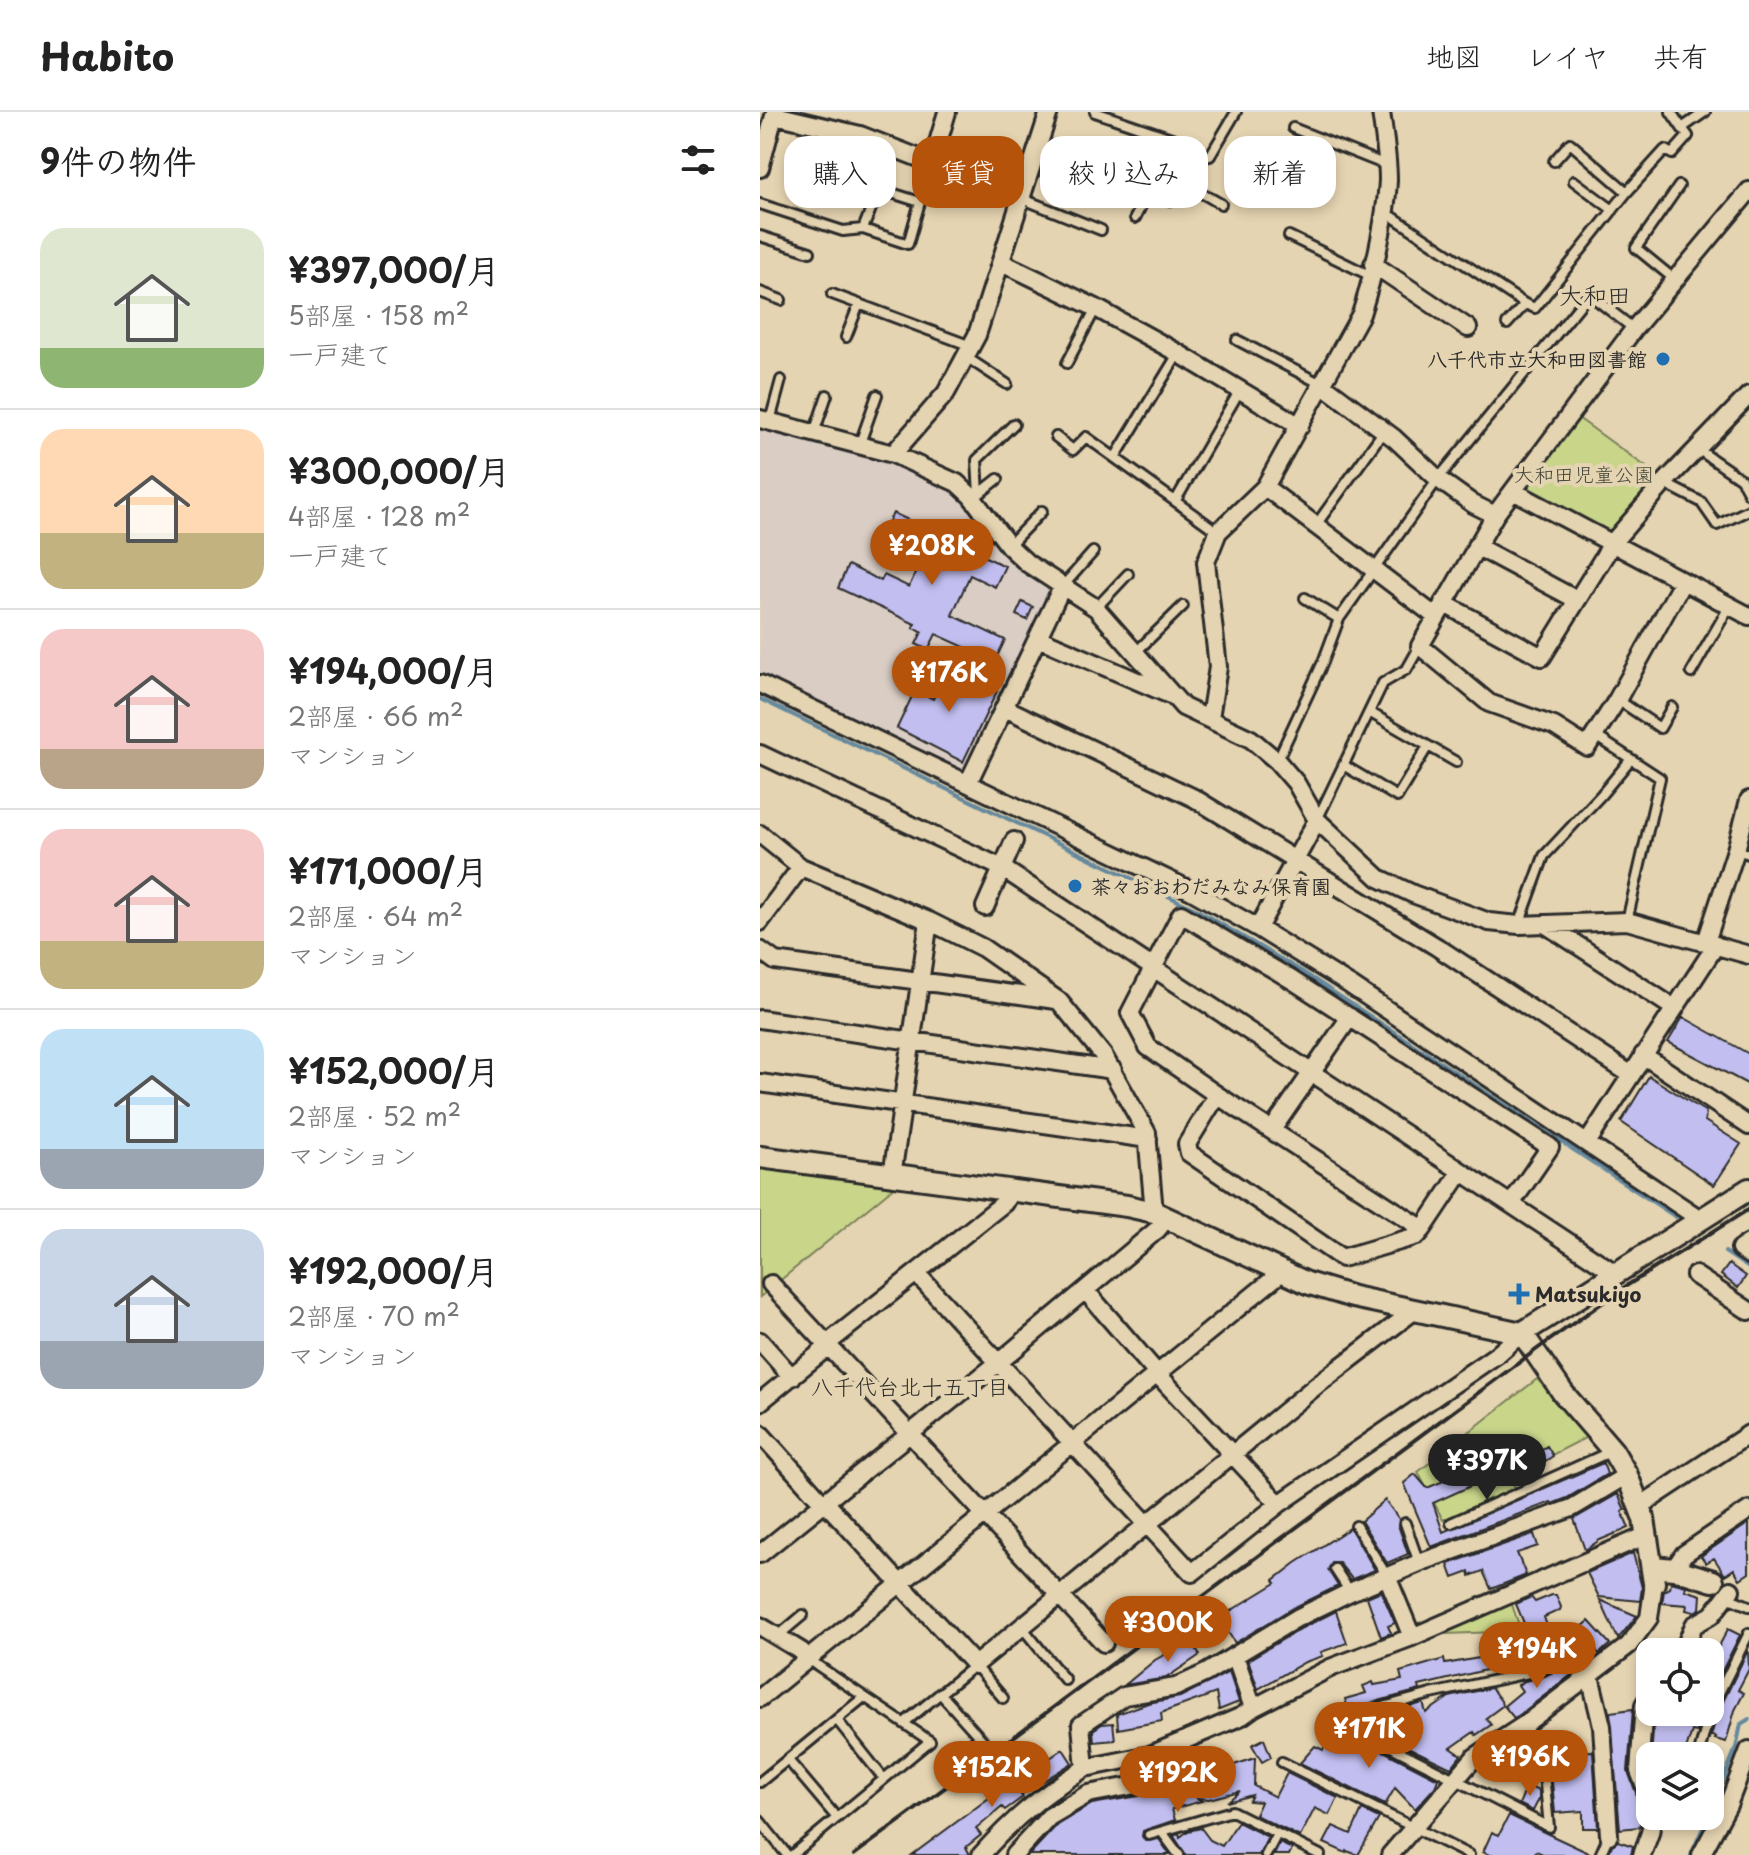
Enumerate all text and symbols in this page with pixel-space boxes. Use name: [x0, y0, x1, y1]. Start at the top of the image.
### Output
text: Habito: [40, 27, 174, 84]
text: 地図: [1426, 34, 1482, 77]
text: レイヤ: [1526, 34, 1609, 77]
text: 共有: [1653, 34, 1709, 77]
text: 9件の物件: [40, 134, 196, 186]
chip: 購入: [784, 136, 896, 208]
chip: 賃貸: [912, 136, 1024, 208]
chip: 絞り込み: [1040, 136, 1208, 208]
chip: 新着: [1224, 136, 1336, 208]
icon: filters: [676, 138, 720, 182]
text: ¥397,000/月: [288, 243, 500, 295]
icon: home: [104, 260, 200, 356]
district label: 大和田: [1559, 276, 1631, 312]
text: 5部屋 · 158 m²: [288, 295, 469, 334]
text: 一戸建て: [288, 334, 392, 373]
place label: 八千代市立大和田図書館: [1427, 344, 1647, 374]
marker: 八千代市立大和田図書館: [1654, 350, 1672, 368]
text: ¥300,000/月: [288, 444, 511, 496]
park label: 大和田児童公園: [1514, 459, 1654, 489]
icon: home: [104, 461, 200, 557]
text: 4部屋 · 128 m²: [288, 496, 470, 535]
pin: ¥208K: [876, 519, 988, 587]
text: ¥208K: [888, 525, 976, 564]
text: 一戸建て: [288, 535, 392, 574]
text: ¥194,000/月: [288, 644, 499, 696]
pin: ¥176K: [893, 646, 1005, 714]
text: ¥176K: [910, 652, 988, 691]
icon: home: [104, 661, 200, 757]
text: 2部屋 · 66 m²: [288, 696, 464, 735]
text: マンション: [288, 735, 417, 774]
text: ¥171,000/月: [288, 844, 488, 896]
icon: home: [104, 861, 200, 957]
place label: 茶々おおわだみなみ保育園: [1091, 871, 1331, 901]
marker: 茶々おおわだみなみ保育園: [1066, 877, 1084, 895]
text: 2部屋 · 64 m²: [288, 896, 463, 935]
text: マンション: [288, 935, 417, 974]
text: ¥152,000/月: [288, 1044, 500, 1096]
icon: home: [104, 1061, 200, 1157]
text: 2部屋 · 52 m²: [288, 1096, 461, 1135]
text: マンション: [288, 1135, 417, 1174]
text: ¥192,000/月: [288, 1244, 499, 1296]
icon: home: [104, 1261, 200, 1357]
place label: Matsukiyo: [1535, 1279, 1641, 1309]
marker: Matsukiyo: [1510, 1285, 1528, 1303]
text: 2部屋 · 70 m²: [288, 1296, 460, 1335]
text: マンション: [288, 1335, 417, 1374]
district label: 八千代台北十五丁目: [811, 1369, 1009, 1402]
pin: ¥397K: [1431, 1434, 1543, 1502]
text: ¥397K: [1446, 1440, 1528, 1479]
pin: ¥300K: [1112, 1596, 1224, 1664]
text: ¥300K: [1122, 1602, 1214, 1641]
pin: ¥194K: [1481, 1622, 1593, 1690]
text: ¥194K: [1497, 1628, 1577, 1667]
map controls: [1636, 1638, 1724, 1830]
button: locate: [1636, 1638, 1724, 1726]
pin: ¥171K: [1313, 1702, 1425, 1770]
text: ¥171K: [1332, 1708, 1406, 1747]
pin: ¥196K: [1474, 1730, 1586, 1798]
text: ¥196K: [1490, 1736, 1570, 1775]
pin: ¥152K: [936, 1741, 1048, 1809]
button: layers: [1636, 1742, 1724, 1830]
pin: ¥192K: [1122, 1746, 1234, 1814]
text: ¥152K: [952, 1747, 1032, 1786]
text: ¥192K: [1138, 1752, 1218, 1791]

